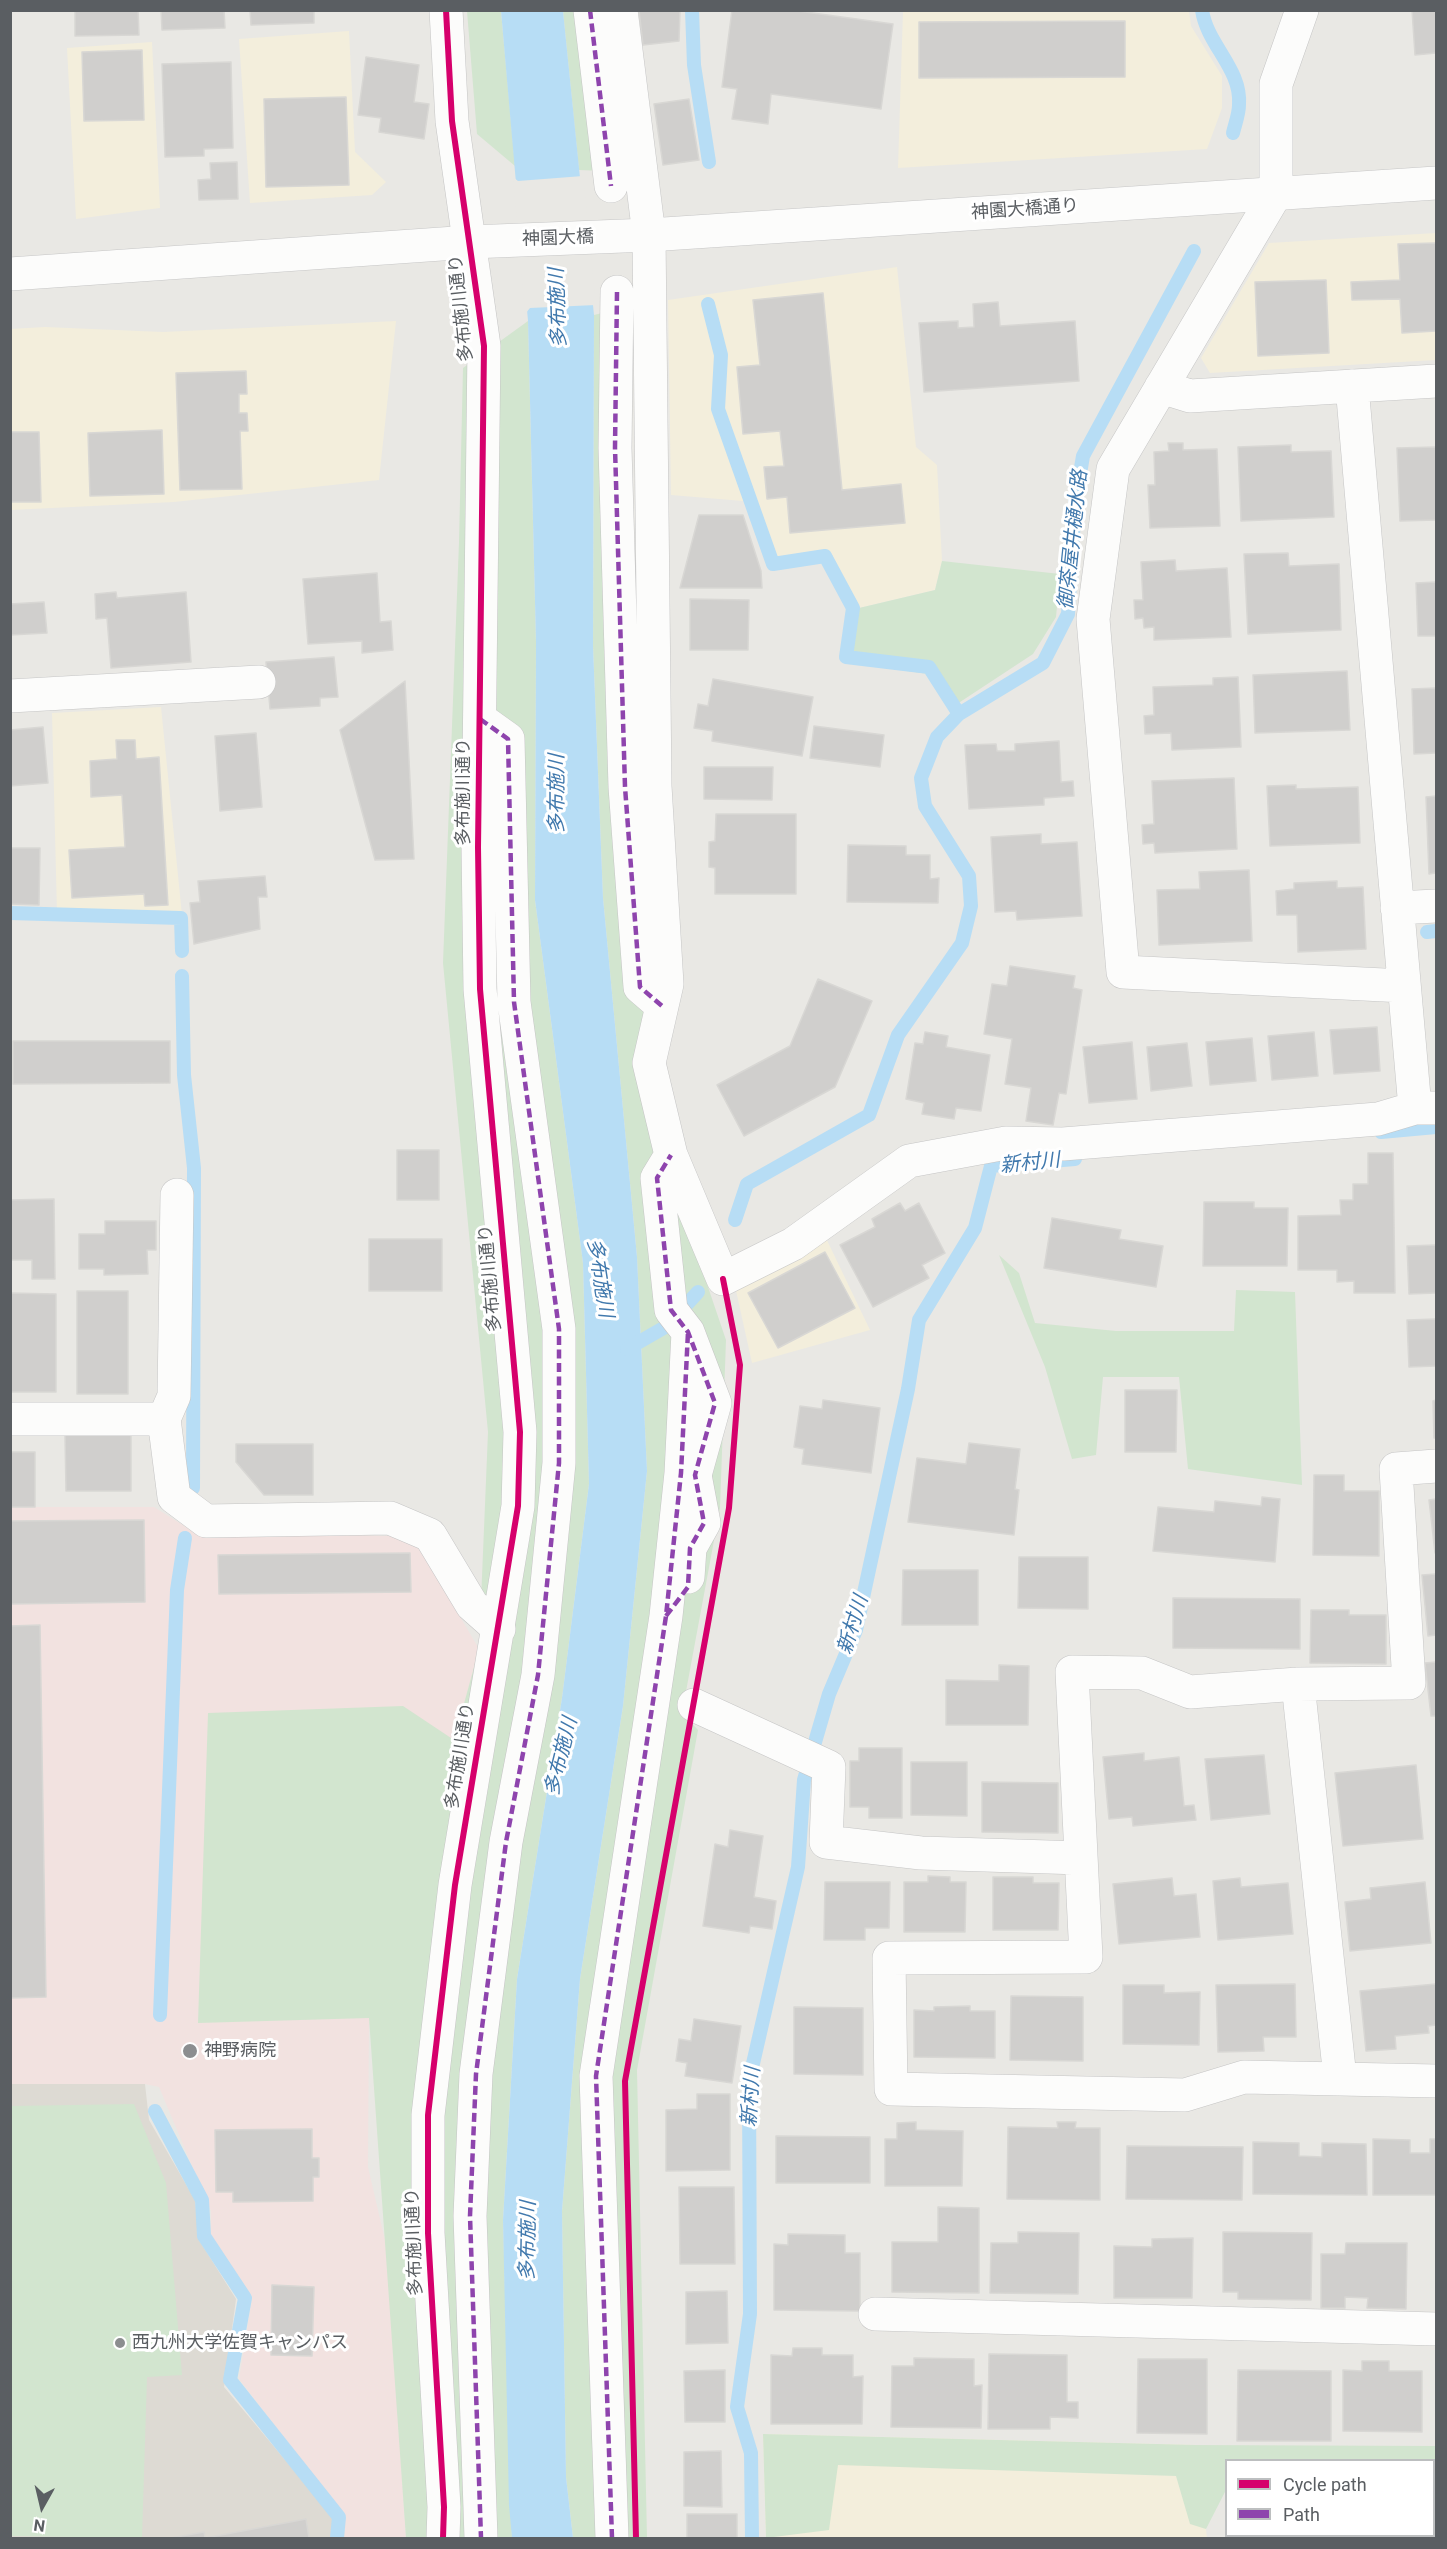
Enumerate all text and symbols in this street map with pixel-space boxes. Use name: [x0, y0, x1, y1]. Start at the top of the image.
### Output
street label: 神園大橋通り: [970, 195, 1080, 225]
street label: 神園大橋: [522, 227, 594, 251]
street label: 多布施川通り: [446, 253, 478, 363]
water label: 多布施川: [546, 268, 572, 348]
water label: 御茶屋井樋水路: [1055, 469, 1093, 611]
street label: 多布施川通り: [453, 738, 475, 846]
water label: 多布施川: [546, 754, 570, 834]
water label: 新村川: [999, 1149, 1061, 1179]
street label: 多布施川通り: [476, 1223, 506, 1333]
water label: 多布施川: [581, 1237, 617, 1319]
water label: 新村川: [834, 1593, 874, 1657]
street label: 多布施川通り: [442, 1701, 480, 1811]
water label: 多布施川: [541, 1715, 583, 1799]
place label: 神野病院: [204, 2040, 276, 2062]
marker: 神野病院: [181, 2042, 199, 2060]
water label: 新村川: [738, 2066, 766, 2128]
street label: 多布施川通り: [402, 2188, 428, 2296]
water label: 多布施川: [516, 2201, 542, 2281]
place label: 西九州大学佐賀キャンパス: [132, 2332, 348, 2354]
marker: 西九州大学佐賀キャンパス: [113, 2336, 127, 2350]
legend: [1225, 2459, 1435, 2537]
text: Cycle path: [1283, 2474, 1367, 2495]
north arrow: [12, 2477, 72, 2537]
text: Path: [1283, 2504, 1320, 2525]
text: N: [33, 2515, 46, 2536]

